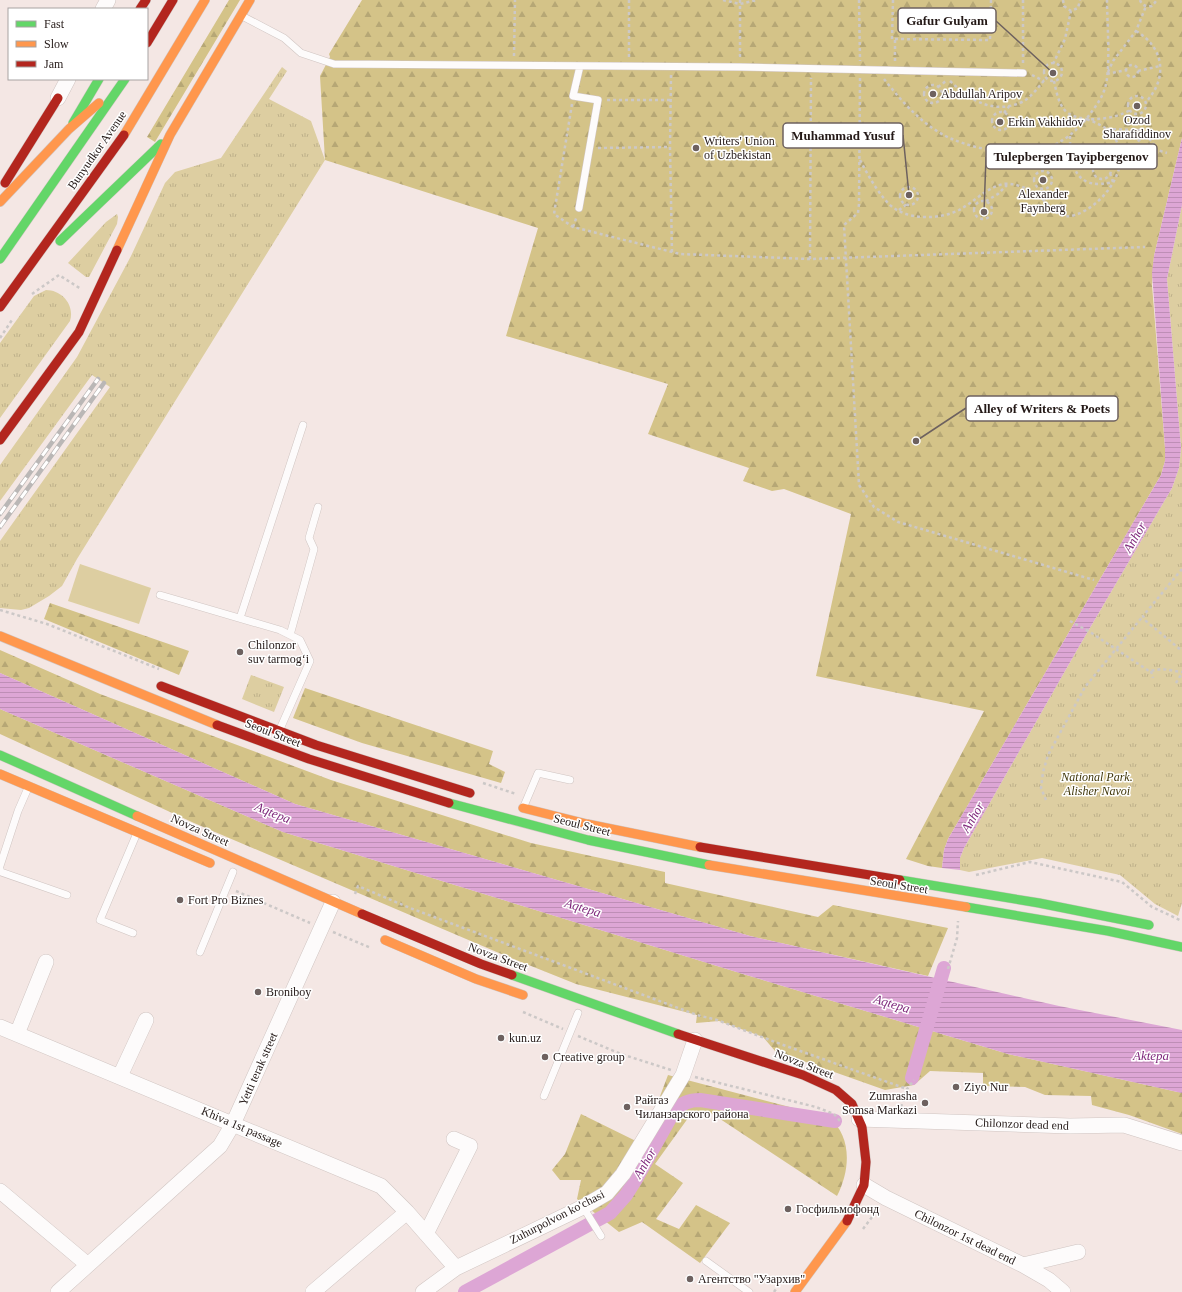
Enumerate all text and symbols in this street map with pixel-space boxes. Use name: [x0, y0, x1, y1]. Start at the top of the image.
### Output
legend: [8, 8, 148, 80]
callout: Gafur Gulyam: [898, 8, 996, 33]
text: Gafur Gulyam: [906, 13, 988, 28]
text: Fast: [44, 17, 65, 31]
text: Slow: [44, 37, 69, 51]
text: Jam: [44, 57, 64, 71]
place label: Abdullah Aripov: [941, 87, 1022, 101]
marker: Abdullah Aripov: [928, 89, 938, 99]
marker: Ozod Sharafiddinov: [1132, 101, 1142, 111]
street label: Bunyudkor Avenue: [65, 108, 129, 192]
place label: Ozod Sharafiddinov: [1103, 113, 1171, 141]
place label: Erkin Vakhidov: [1008, 115, 1083, 129]
marker: Erkin Vakhidov: [995, 117, 1005, 127]
callout: Muhammad Yusuf: [783, 123, 903, 148]
text: Muhammad Yusuf: [791, 128, 895, 143]
place label: Writers' Union of Uzbekistan: [704, 134, 775, 162]
marker: Writers' Union of Uzbekistan: [691, 143, 701, 153]
callout: Tulepbergen Tayipbergenov: [986, 144, 1157, 169]
text: Tulepbergen Tayipbergenov: [993, 149, 1149, 164]
marker: Alexander Faynberg: [1038, 175, 1048, 185]
place label: Alexander Faynberg: [1018, 187, 1068, 215]
callout: Alley of Writers & Poets: [966, 396, 1118, 421]
text: Alley of Writers & Poets: [974, 401, 1110, 416]
water label: Anhor: [1119, 519, 1150, 556]
place label: Chilonzor suv tarmog‘i: [248, 638, 310, 666]
marker: Chilonzor suv tarmog‘i: [235, 647, 245, 657]
street label: Seoul Street: [243, 716, 303, 750]
park label: National Park. Alisher Navoi: [1060, 770, 1133, 798]
water label: Aqtepa: [252, 798, 293, 827]
water label: Anhor: [957, 799, 988, 836]
street label: Novza Street: [169, 811, 232, 849]
street label: Seoul Street: [552, 811, 613, 839]
street label: Seoul Street: [869, 874, 930, 897]
place label: Fort Pro Biznes: [188, 893, 264, 907]
marker: Fort Pro Biznes: [175, 895, 185, 905]
water label: Aqtepa: [562, 895, 603, 920]
street label: Novza Street: [466, 940, 530, 974]
place label: Broniboy: [266, 985, 311, 999]
marker: Broniboy: [253, 987, 263, 997]
water label: Aqtepa: [871, 991, 912, 1016]
street label: Yetti terak street: [236, 1030, 281, 1108]
place label: kun.uz: [509, 1031, 541, 1045]
marker: kun.uz: [496, 1033, 506, 1043]
street label: Novza Street: [772, 1046, 836, 1082]
water label: Aktepa: [1132, 1048, 1170, 1063]
place label: Creative group: [553, 1050, 625, 1064]
marker: Creative group: [540, 1052, 550, 1062]
place label: Ziyo Nur: [964, 1080, 1008, 1094]
marker: Ziyo Nur: [951, 1082, 961, 1092]
place label: Zumrasha Somsa Markazi: [842, 1089, 918, 1117]
place label: Райгаз Чиланзарского района: [635, 1093, 749, 1121]
marker: Zumrasha Somsa Markazi: [920, 1098, 930, 1108]
marker: Райгаз Чиланзарского района: [622, 1102, 632, 1112]
street label: Khiva 1st passage: [199, 1104, 285, 1150]
street label: Chilonzor dead end: [975, 1115, 1069, 1133]
water label: Anhor: [629, 1145, 660, 1182]
street label: Zuhurpolvon ko'chasi: [507, 1187, 607, 1247]
place label: Госфильмофонд: [796, 1202, 879, 1216]
marker: Госфильмофонд: [783, 1204, 793, 1214]
street label: Chilonzor 1st dead end: [912, 1206, 1018, 1268]
place label: Агентство "Узархив": [698, 1272, 805, 1286]
marker: Агентство "Узархив": [685, 1274, 695, 1284]

